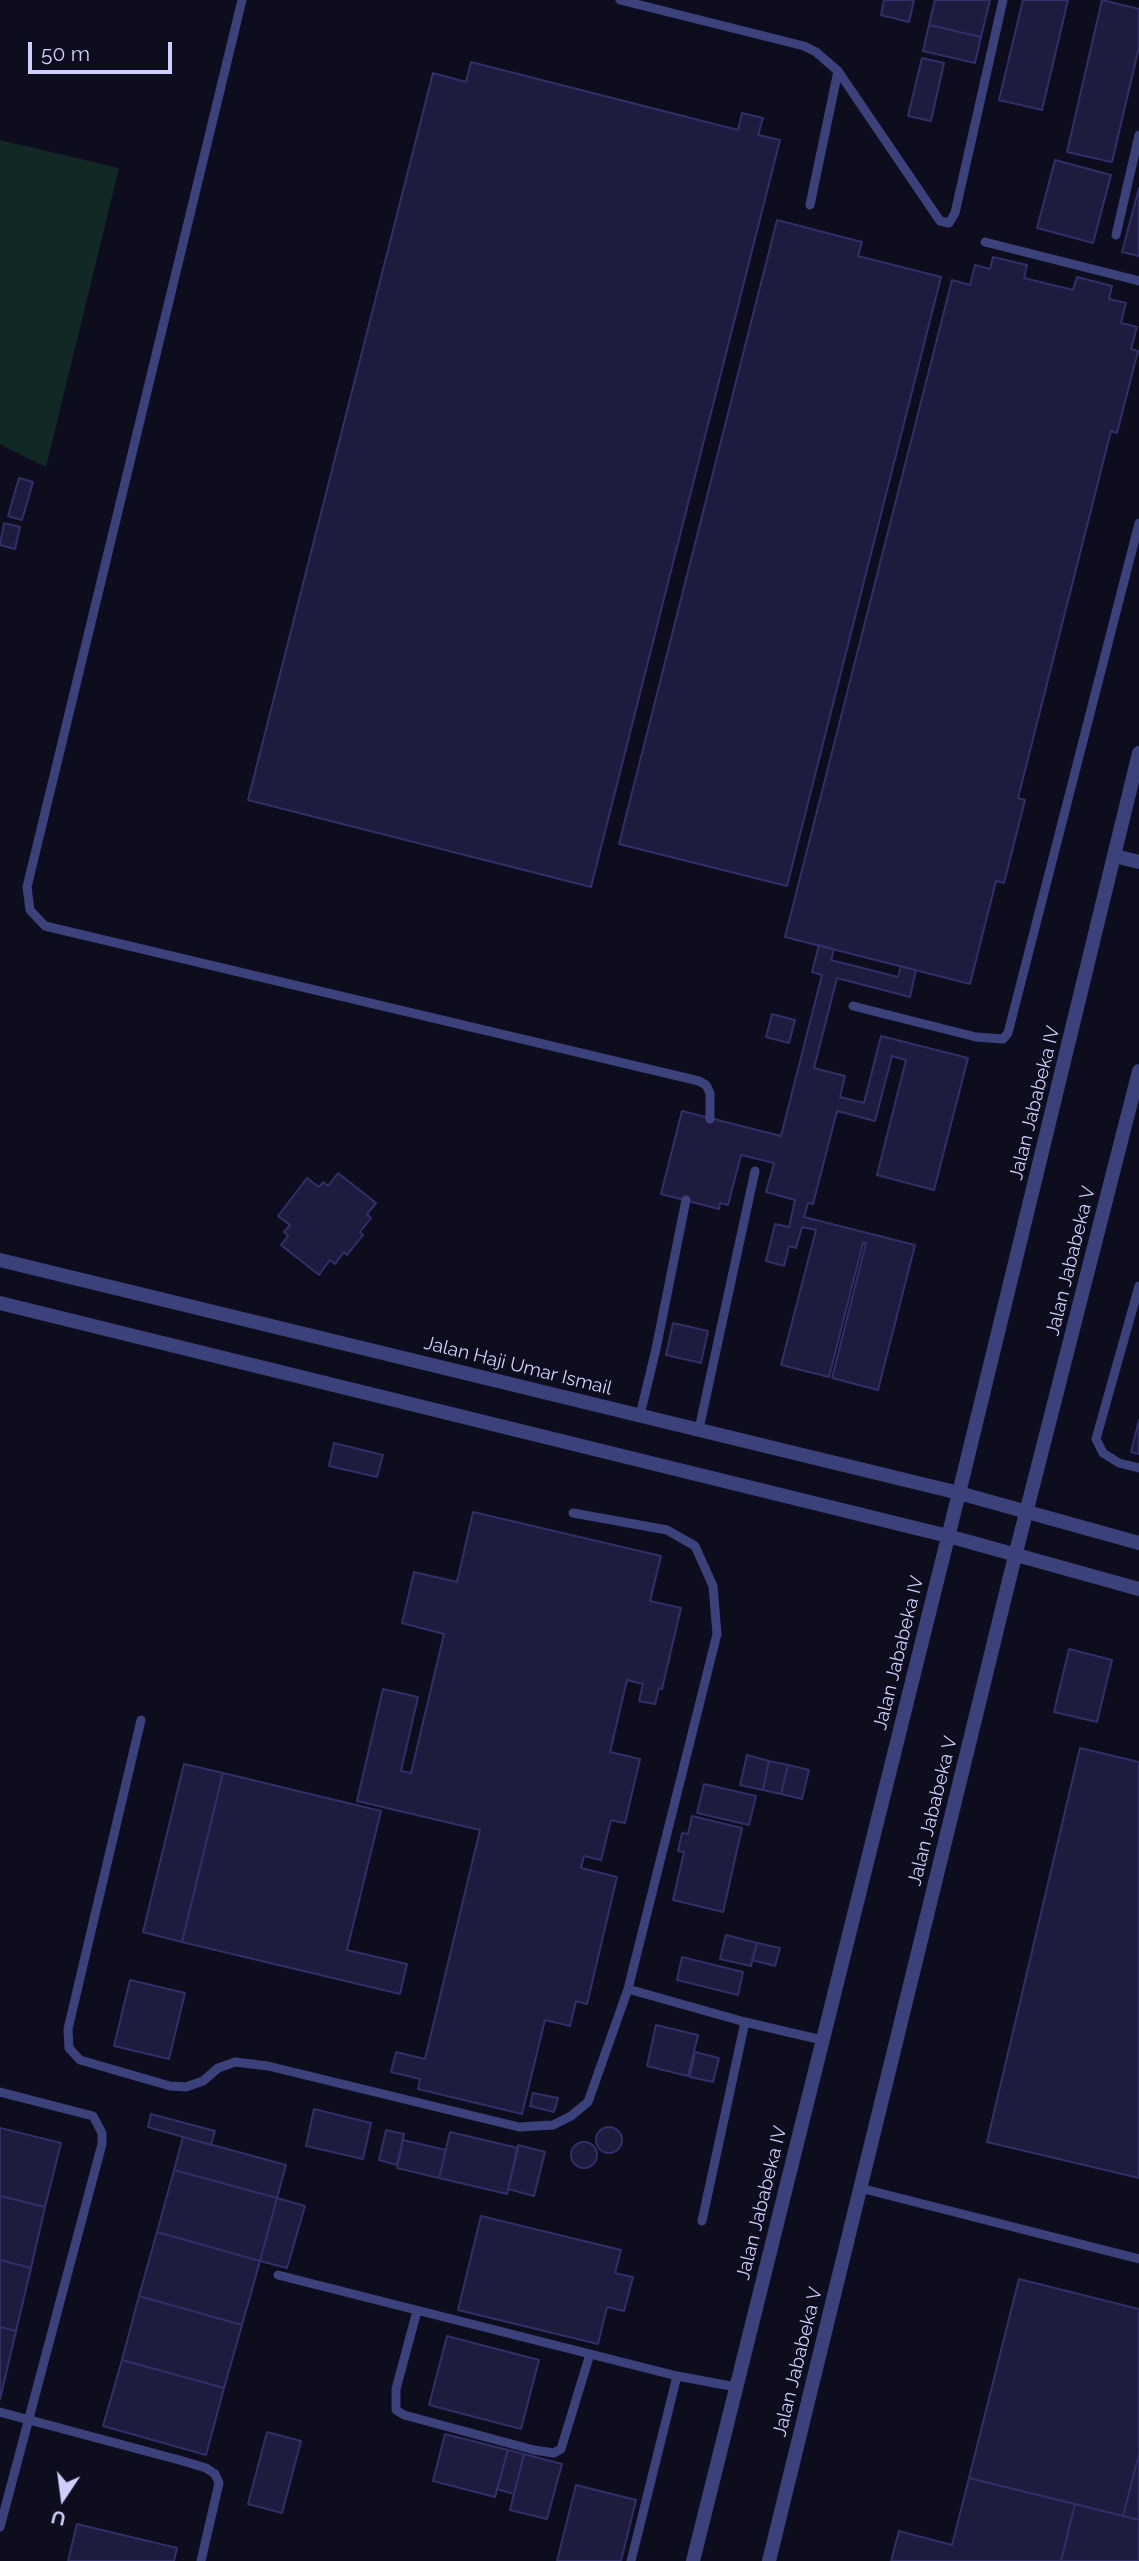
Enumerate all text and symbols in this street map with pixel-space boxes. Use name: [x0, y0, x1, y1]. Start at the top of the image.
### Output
scale bar: [32, 28, 175, 72]
text: 50 m: [41, 41, 90, 66]
street label: Jalan Jababeka IV: [1005, 1024, 1065, 1182]
street label: Jalan Jababeka V: [1041, 1184, 1101, 1338]
street label: Jalan Haji Umar Ismail: [422, 1332, 614, 1400]
street label: Jalan Jababeka IV: [869, 1574, 929, 1732]
street label: Jalan Jababeka V: [903, 1734, 963, 1888]
street label: Jalan Jababeka IV: [732, 2124, 792, 2282]
street label: Jalan Jababeka V: [768, 2285, 828, 2439]
north arrow: [28, 2463, 98, 2533]
text: U: [49, 2506, 68, 2531]

